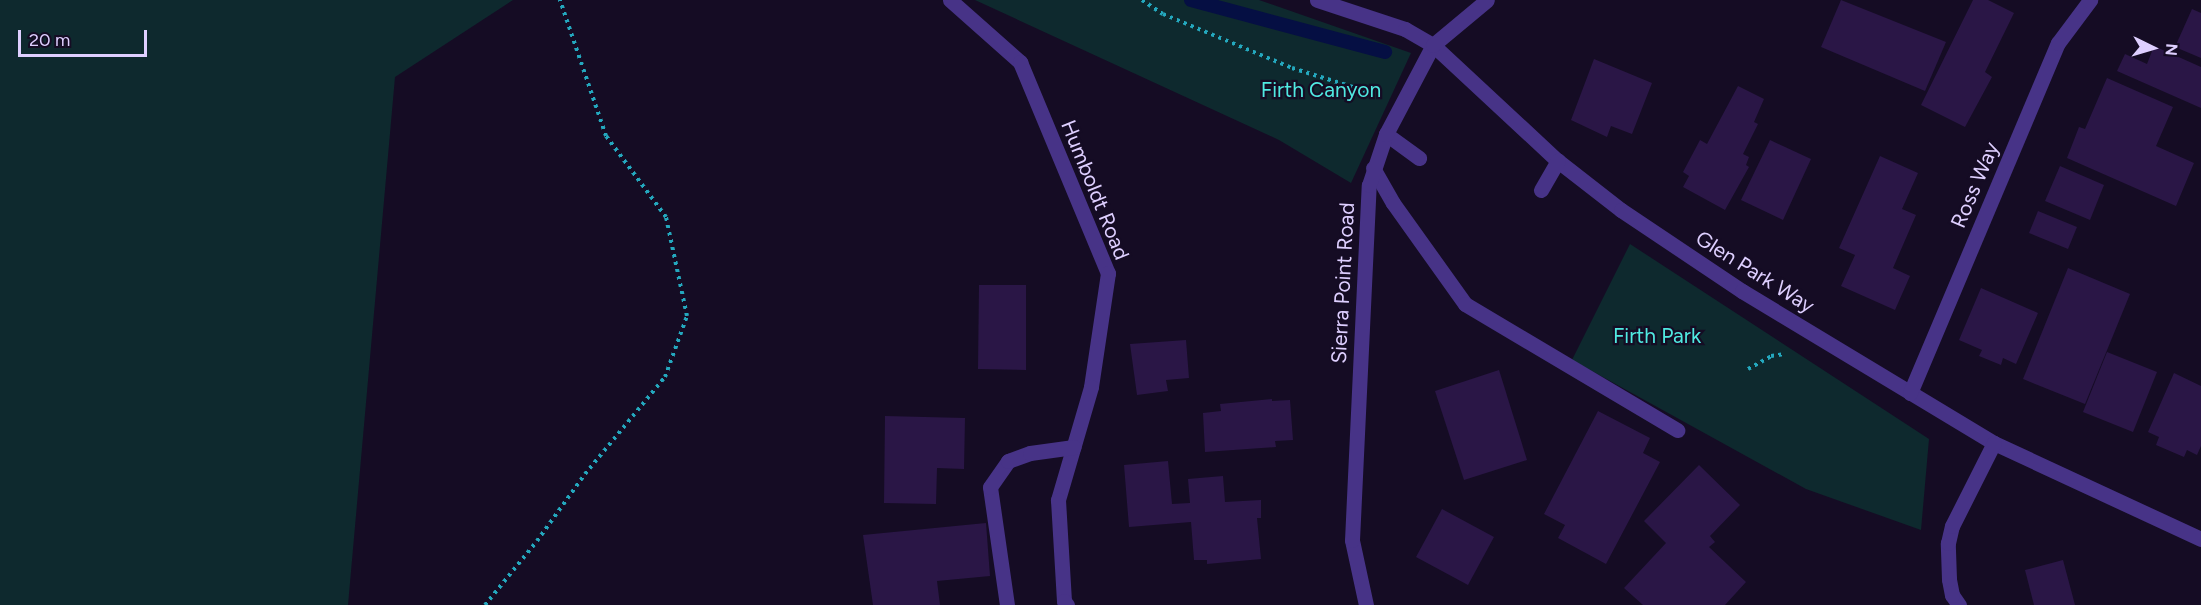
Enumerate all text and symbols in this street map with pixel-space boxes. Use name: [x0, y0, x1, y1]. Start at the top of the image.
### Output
scale bar: [21, 18, 150, 56]
north arrow: [2123, 18, 2183, 78]
text: 20 m: [29, 29, 70, 51]
text: N: [2161, 43, 2181, 57]
park label: Firth Canyon: [1261, 77, 1381, 103]
street label: Humboldt Road: [1056, 117, 1134, 263]
street label: Ross Way: [1946, 138, 2004, 232]
street label: Sierra Point Road: [1326, 202, 1360, 364]
street label: Glen Park Way: [1691, 226, 1819, 318]
park label: Firth Park: [1613, 323, 1701, 349]

